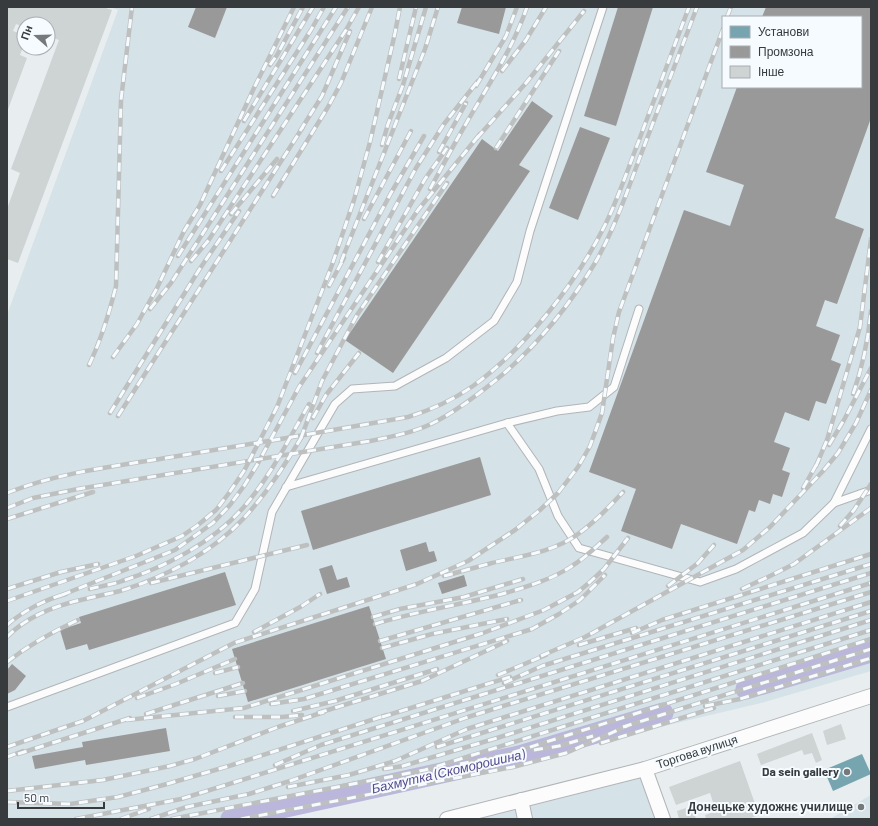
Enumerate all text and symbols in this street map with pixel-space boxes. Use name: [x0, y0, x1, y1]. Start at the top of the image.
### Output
north arrow: [16, 16, 56, 56]
legend: [722, 16, 862, 88]
text: Пн: [18, 23, 35, 41]
text: Установи: [758, 24, 809, 38]
text: Промзона: [758, 44, 814, 59]
text: Інше: [758, 64, 785, 78]
street label: Торгова вулиця: [654, 731, 739, 772]
water label: Бахмутка (Скоморошина): [370, 745, 527, 796]
place label: Da sein gallery: [762, 764, 839, 778]
marker: Da sein gallery: [842, 767, 852, 777]
scale bar: [18, 784, 104, 810]
text: 50 m: [24, 790, 49, 804]
place label: Донецьке художнє училище: [688, 799, 853, 814]
marker: Донецьке художнє училище: [856, 802, 866, 812]

